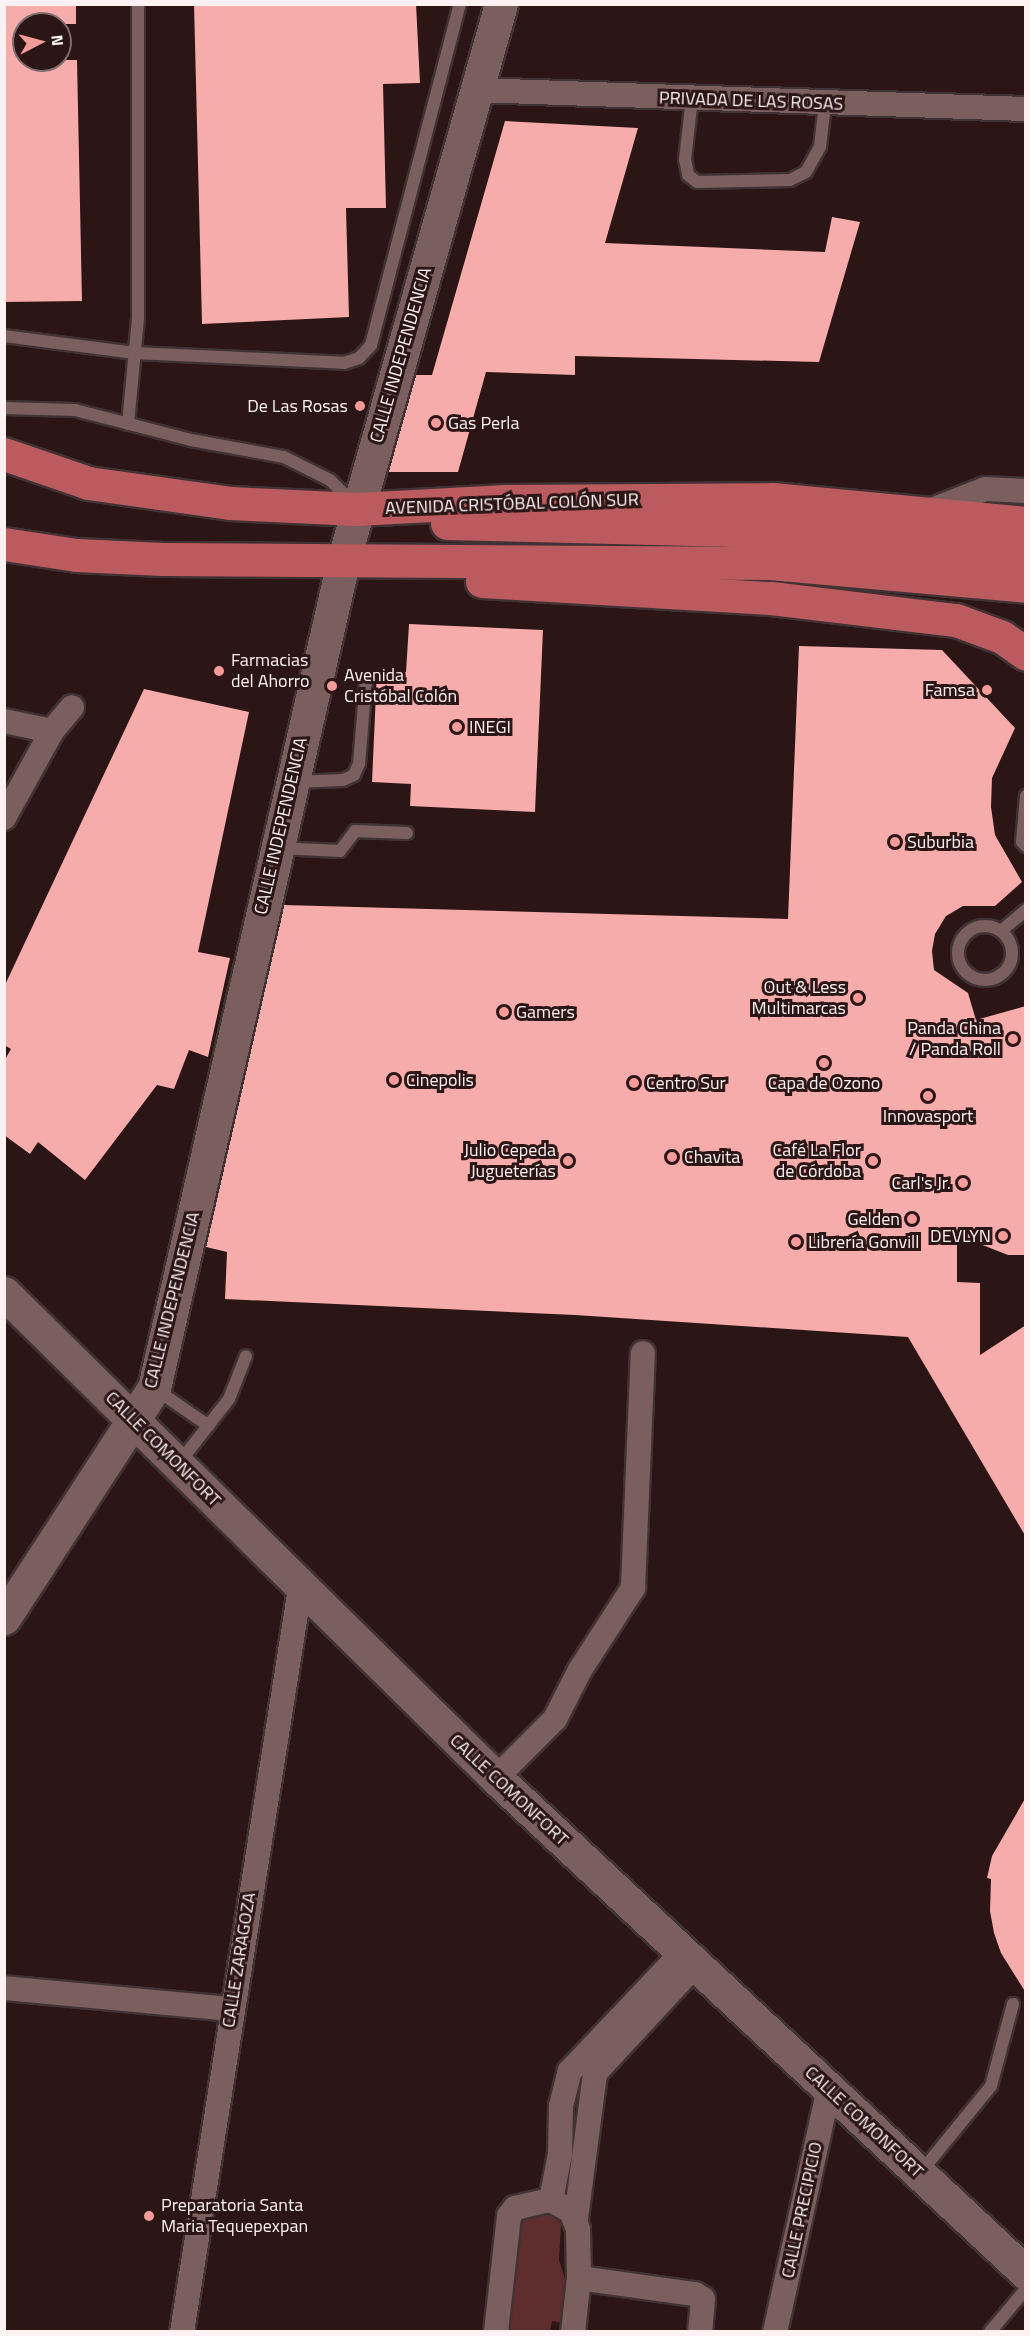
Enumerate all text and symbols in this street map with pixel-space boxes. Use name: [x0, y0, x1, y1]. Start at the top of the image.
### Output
north arrow: [12, 12, 72, 72]
text: N: [45, 34, 70, 47]
street label: PRIVADA DE LAS ROSAS: [659, 87, 843, 115]
street label: CALLE INDEPENDENCIA: [366, 265, 436, 445]
place label: De Las Rosas: [247, 395, 348, 417]
marker: De Las Rosas: [353, 399, 367, 413]
place label: Gas Perla: [448, 412, 520, 434]
marker: Gas Perla: [429, 416, 443, 430]
street label: AVENIDA CRISTÓBAL COLÓN SUR: [385, 489, 639, 519]
place label: Farmacias del Ahorro: [231, 650, 309, 692]
marker: Farmacias del Ahorro: [212, 664, 226, 678]
place label: Avenida Cristóbal Colón: [344, 665, 457, 708]
marker: Avenida Cristóbal Colón: [325, 679, 339, 693]
place label: Famsa: [925, 679, 975, 701]
marker: Famsa: [980, 683, 994, 697]
place label: INEGI: [469, 716, 511, 738]
marker: INEGI: [450, 720, 464, 734]
street label: CALLE INDEPENDENCIA: [250, 735, 312, 917]
place label: Suburbia: [907, 831, 974, 853]
marker: Suburbia: [888, 835, 902, 849]
place label: Out & Less Multimarcas: [752, 977, 846, 1020]
marker: Out & Less Multimarcas: [851, 991, 865, 1005]
place label: Gamers: [516, 1001, 575, 1023]
marker: Gamers: [497, 1005, 511, 1019]
place label: Panda China / Panda Roll: [907, 1018, 1001, 1060]
marker: Panda China / Panda Roll: [1006, 1032, 1020, 1046]
marker: Capa de Ozono: [817, 1056, 831, 1070]
place label: Cinepolis: [406, 1069, 474, 1091]
place label: Centro Sur: [646, 1072, 726, 1094]
place label: Capa de Ozono: [768, 1072, 880, 1094]
marker: Cinepolis: [387, 1073, 401, 1087]
marker: Centro Sur: [627, 1076, 641, 1090]
marker: Innovasport: [921, 1089, 935, 1103]
place label: Innovasport: [883, 1105, 973, 1127]
place label: Julio Cepeda Jugueterías: [464, 1140, 556, 1182]
place label: Café La Flor de Córdoba: [772, 1140, 861, 1182]
place label: Chavita: [684, 1146, 740, 1168]
marker: Chavita: [665, 1150, 679, 1164]
marker: Julio Cepeda Jugueterías: [561, 1154, 575, 1168]
marker: Café La Flor de Córdoba: [866, 1154, 880, 1168]
place label: Carl's Jr.: [891, 1172, 951, 1194]
marker: Carl's Jr.: [956, 1176, 970, 1190]
place label: Gelden: [847, 1208, 900, 1230]
street label: CALLE INDEPENDENCIA: [140, 1209, 204, 1391]
marker: Gelden: [905, 1212, 919, 1226]
place label: DEVLYN: [930, 1225, 991, 1247]
marker: DEVLYN: [996, 1229, 1010, 1243]
place label: Librería Gonvill: [808, 1231, 919, 1253]
marker: Librería Gonvill: [789, 1235, 803, 1249]
street label: CALLE COMONFORT: [101, 1387, 225, 1511]
street label: CALLE COMONFORT: [445, 1730, 573, 1850]
street label: CALLE ZARAGOZA: [218, 1891, 260, 2029]
street label: CALLE COMONFORT: [800, 2062, 928, 2182]
street label: CALLE PRECIPICIO: [777, 2140, 827, 2280]
place label: Preparatoria Santa Maria Tequepexpan: [161, 2195, 308, 2238]
marker: Preparatoria Santa Maria Tequepexpan: [142, 2209, 156, 2223]

